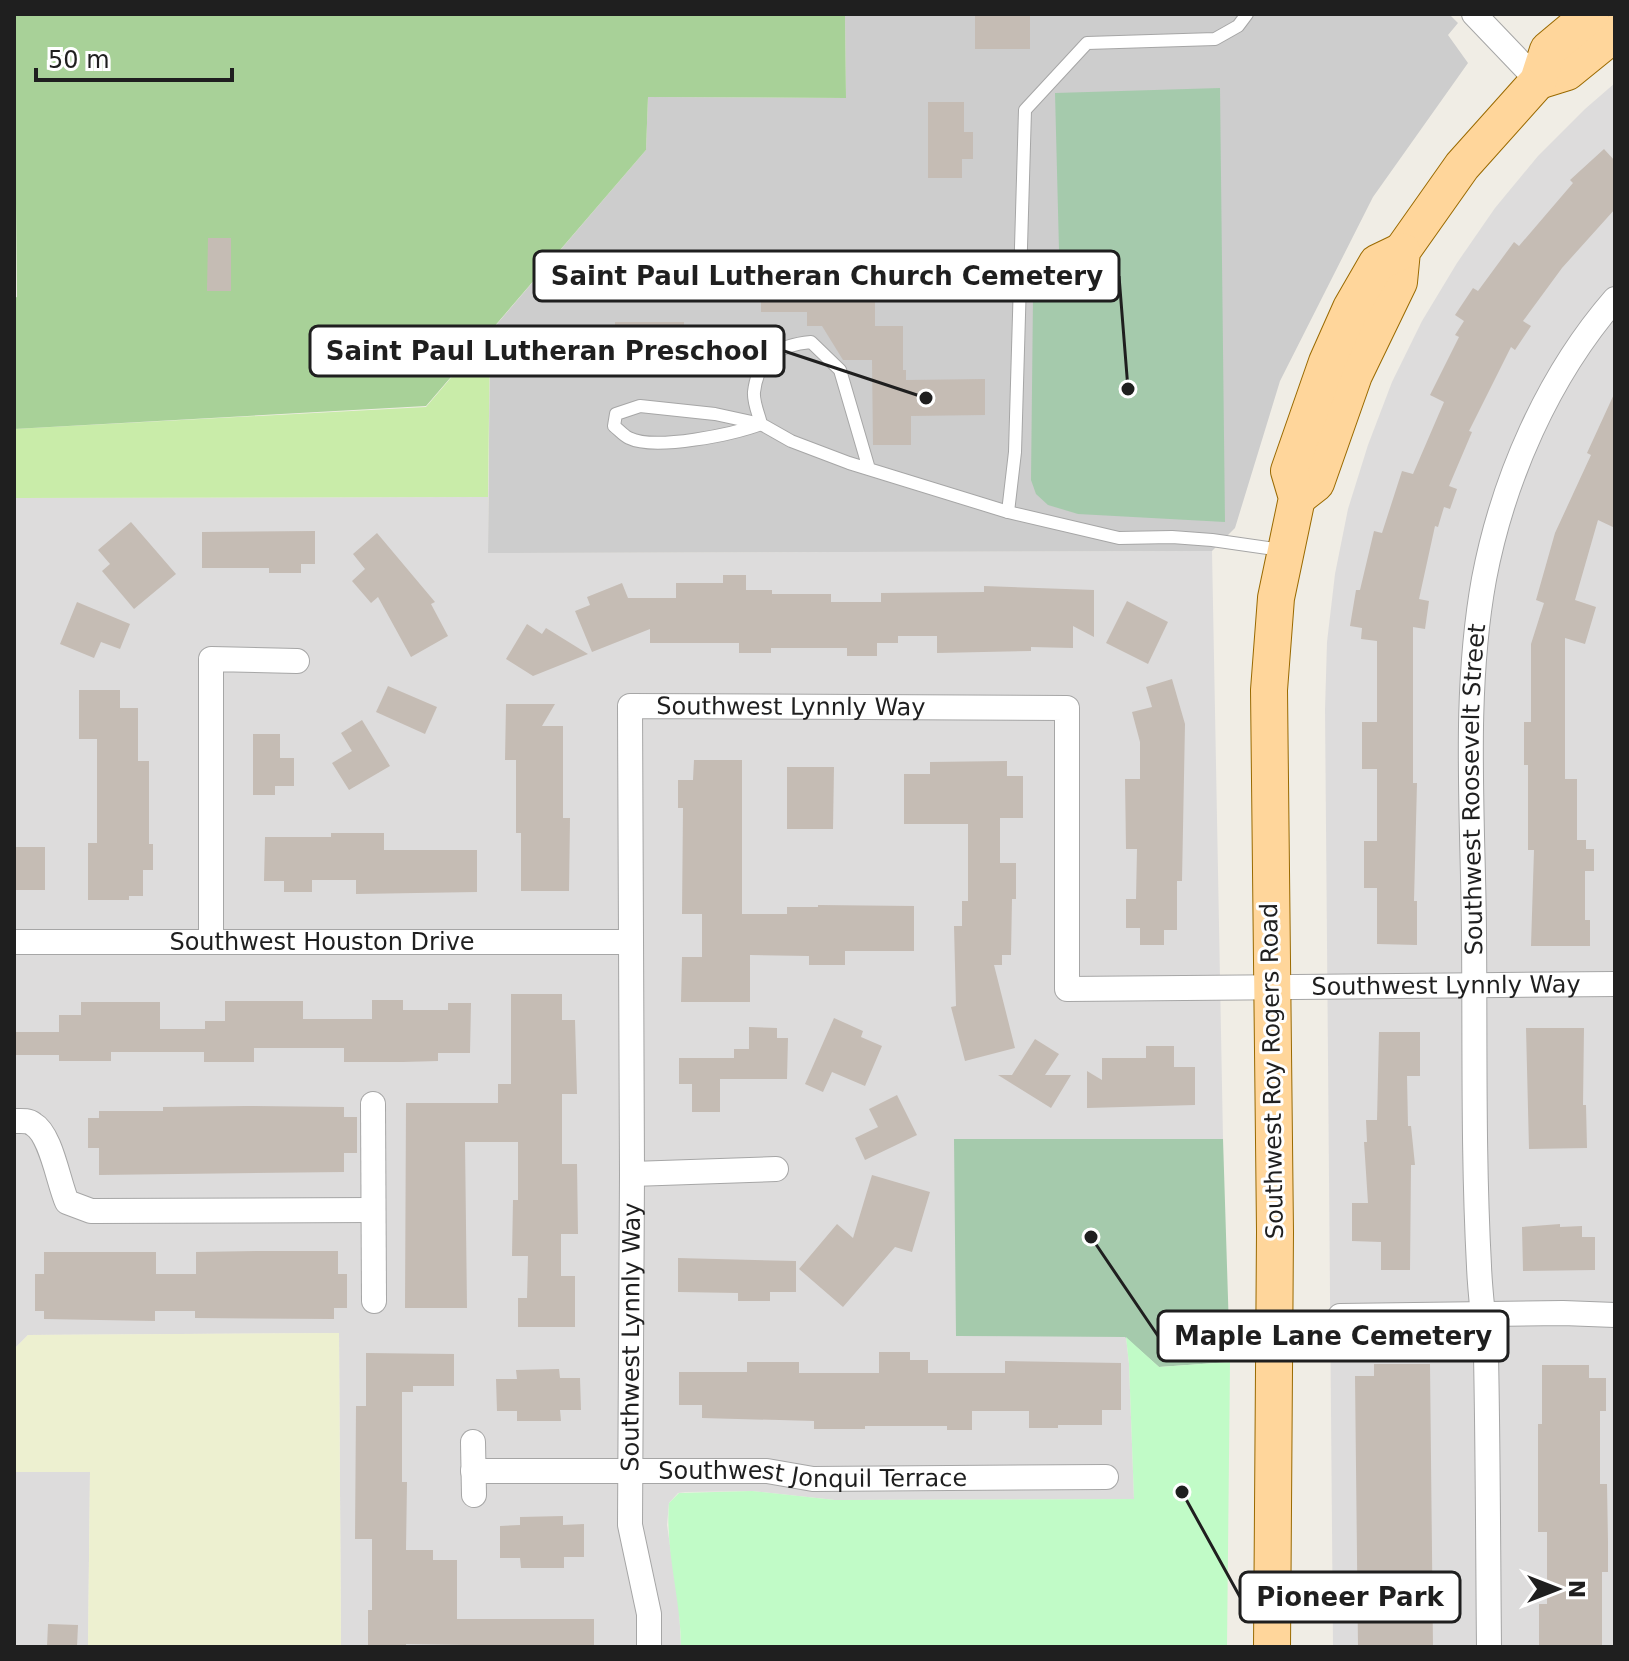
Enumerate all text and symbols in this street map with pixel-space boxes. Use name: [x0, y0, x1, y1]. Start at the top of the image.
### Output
scale bar: [36, 32, 232, 82]
text: 50 m: [48, 46, 110, 74]
callout: Saint Paul Lutheran Church Cemetery: [534, 251, 1119, 301]
text: Saint Paul Lutheran Church Cemetery: [551, 261, 1103, 291]
callout: Saint Paul Lutheran Preschool: [310, 326, 784, 376]
text: Saint Paul Lutheran Preschool: [326, 336, 768, 366]
street label: Southwest Roosevelt Street: [1457, 622, 1491, 955]
street label: Southwest Lynnly Way: [656, 692, 926, 721]
street label: Southwest Roy Rogers Road: [1255, 903, 1289, 1239]
street label: Southwest Houston Drive: [169, 928, 475, 956]
street label: Southwest Lynnly Way: [1311, 970, 1581, 1001]
street label: Southwest Lynnly Way: [616, 1202, 646, 1472]
callout: Maple Lane Cemetery: [1158, 1311, 1508, 1361]
text: Maple Lane Cemetery: [1174, 1321, 1492, 1351]
street label: Southwest Jonquil Terrace: [658, 1456, 967, 1493]
north arrow: [1517, 1549, 1597, 1629]
callout: Pioneer Park: [1240, 1572, 1460, 1622]
text: N: [1564, 1580, 1589, 1598]
text: Pioneer Park: [1256, 1582, 1444, 1612]

